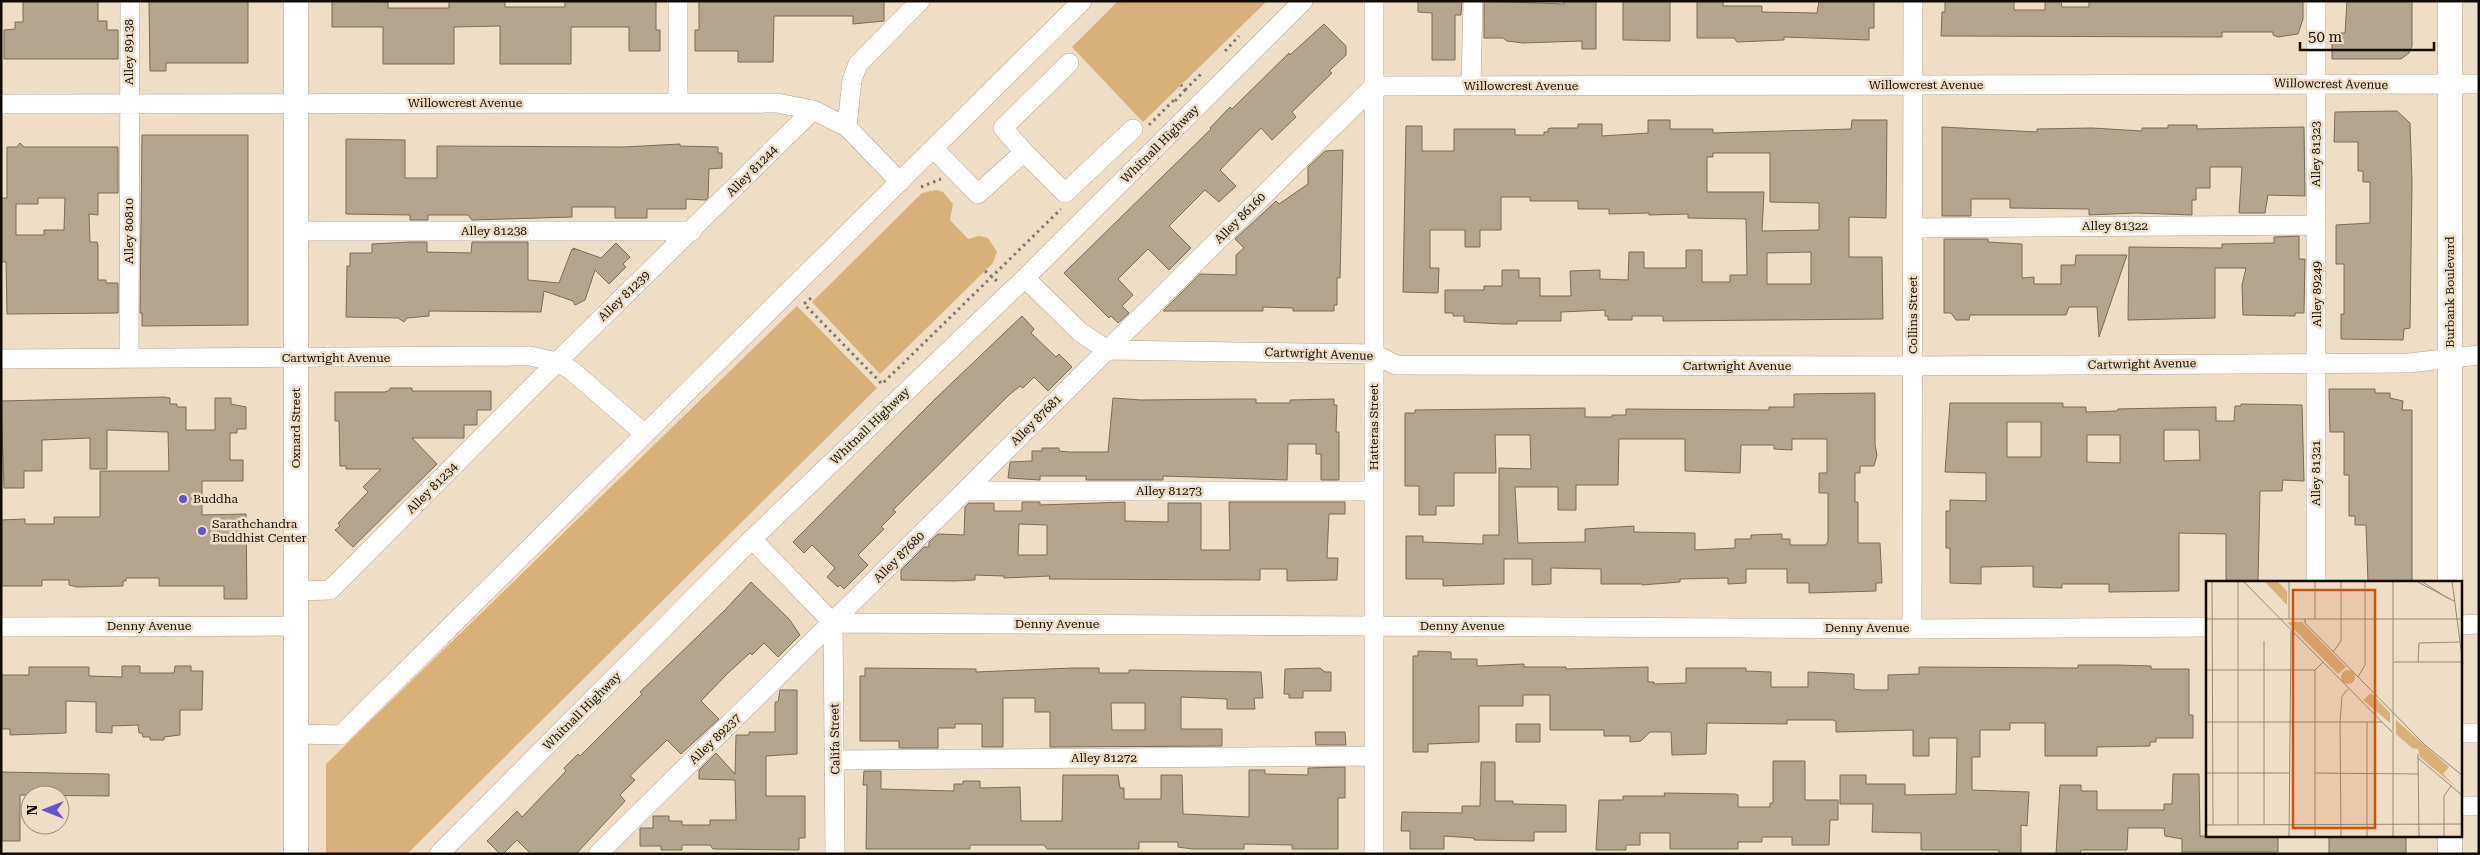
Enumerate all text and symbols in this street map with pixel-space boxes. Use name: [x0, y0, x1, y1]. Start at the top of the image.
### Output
street label: Alley 89138: [122, 19, 136, 85]
scale bar: [2300, 20, 2434, 52]
text: 50 m: [2308, 28, 2343, 46]
street label: Willowcrest Avenue: [2274, 76, 2389, 92]
street label: Willowcrest Avenue: [1869, 78, 1984, 92]
street label: Willowcrest Avenue: [1464, 79, 1579, 93]
street label: Willowcrest Avenue: [408, 96, 523, 110]
street label: Whitnall Highway: [1118, 101, 1203, 186]
street label: Alley 81323: [2309, 121, 2323, 187]
street label: Alley 81244: [724, 142, 781, 199]
street label: Alley 86160: [1212, 189, 1269, 246]
street label: Alley 80810: [122, 198, 136, 264]
street label: Alley 81322: [2082, 219, 2148, 233]
street label: Alley 81238: [461, 224, 527, 238]
street label: Burbank Boulevard: [2443, 236, 2457, 348]
street label: Alley 89249: [2310, 261, 2324, 327]
street label: Alley 81239: [595, 268, 653, 324]
street label: Collins Street: [1906, 275, 1920, 354]
street label: Cartwright Avenue: [1264, 345, 1374, 363]
street label: Cartwright Avenue: [282, 351, 391, 365]
street label: Cartwright Avenue: [2088, 356, 2197, 372]
street label: Cartwright Avenue: [1683, 359, 1792, 373]
street label: Hatteras Street: [1367, 383, 1381, 470]
street label: Whitnall Highway: [828, 384, 913, 467]
street label: Oxnard Street: [289, 387, 303, 468]
street label: Alley 87681: [1008, 391, 1065, 448]
street label: Alley 81321: [2309, 440, 2323, 506]
street label: Alley 81234: [404, 459, 461, 516]
street label: Alley 81273: [1136, 484, 1202, 498]
place label: Buddha: [193, 492, 239, 506]
marker: Buddha: [177, 493, 189, 505]
place label: Sarathchandra Buddhist Center: [212, 517, 307, 545]
marker: Sarathchandra Buddhist Center: [196, 525, 208, 537]
street label: Alley 87680: [871, 528, 928, 585]
inset map: [2206, 581, 2462, 838]
street label: Denny Avenue: [1015, 617, 1100, 631]
street label: Denny Avenue: [107, 619, 192, 633]
street label: Denny Avenue: [1420, 619, 1505, 633]
street label: Denny Avenue: [1825, 621, 1910, 635]
street label: Whitnall Highway: [540, 668, 625, 753]
street label: Califa Street: [827, 703, 843, 775]
street label: Alley 89237: [686, 711, 744, 767]
street label: Alley 81272: [1071, 751, 1137, 765]
north arrow: [20, 785, 70, 835]
text: N: [24, 804, 40, 815]

